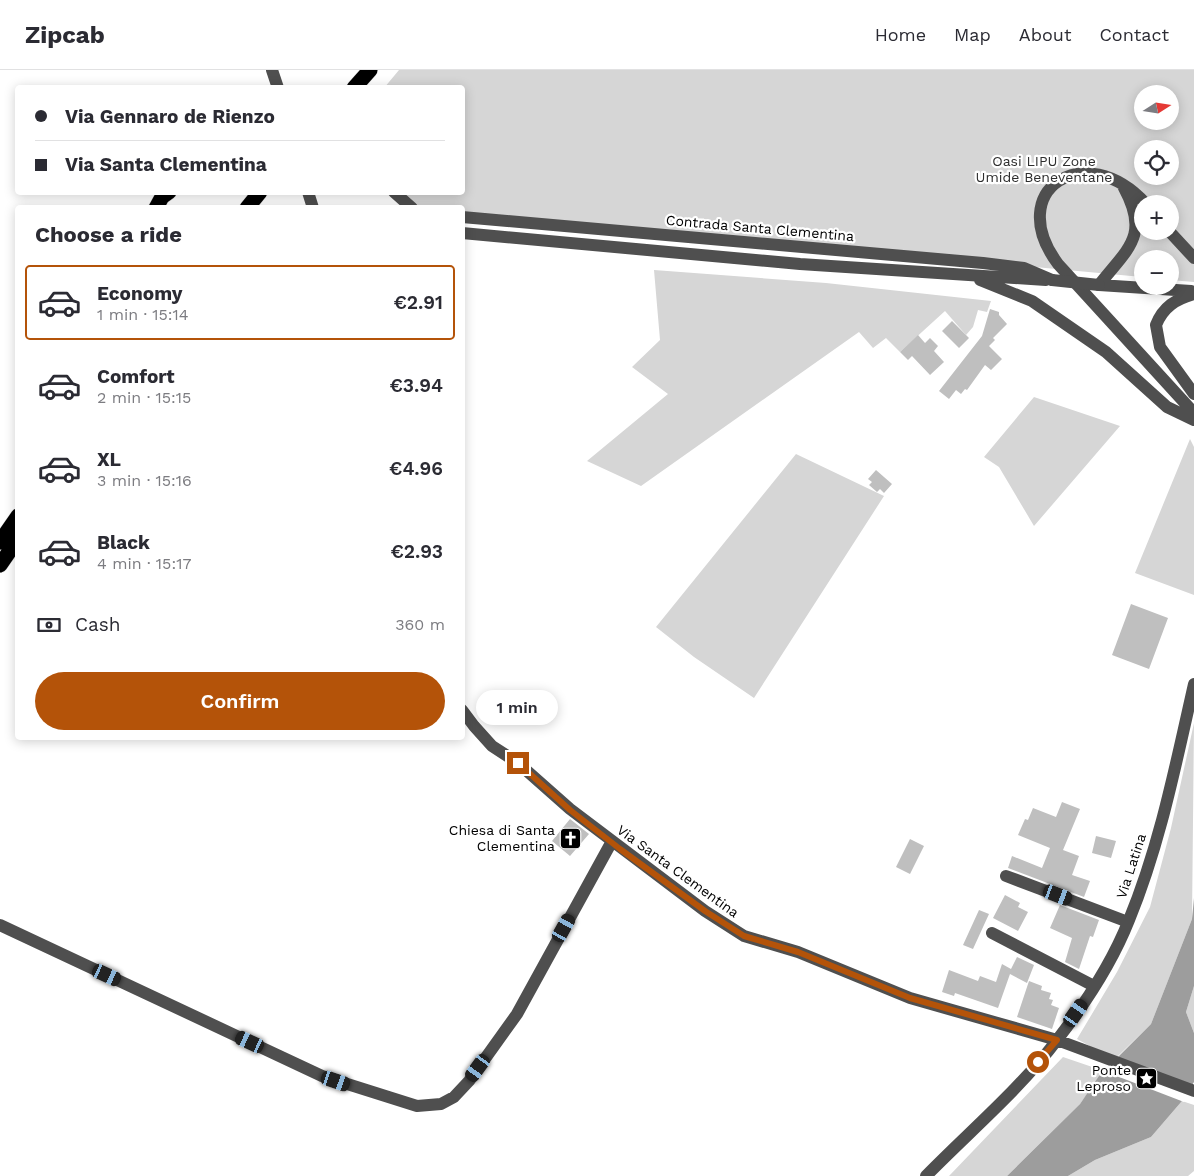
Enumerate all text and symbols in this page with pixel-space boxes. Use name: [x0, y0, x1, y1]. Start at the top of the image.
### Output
text: Zipcab: [25, 21, 105, 49]
text: Home: [875, 24, 926, 45]
text: Map: [954, 24, 991, 45]
text: About: [1019, 24, 1071, 45]
text: Contact: [1099, 24, 1169, 45]
north arrow: [1134, 85, 1179, 130]
map controls: [1134, 85, 1179, 295]
text: Via Gennaro de Rienzo: [65, 105, 275, 128]
button: locate: [1134, 140, 1179, 185]
text: Via Santa Clementina: [65, 153, 267, 176]
park label: Oasi LIPU Zone Umide Beneventane: [976, 153, 1112, 185]
button: +: [1134, 195, 1179, 240]
street label: Contrada Santa Clementina: [665, 212, 855, 244]
text: Choose a ride: [35, 222, 182, 247]
button: −: [1134, 250, 1179, 295]
icon: car: [37, 280, 82, 325]
text: Economy: [97, 282, 182, 305]
text: €2.91: [393, 291, 443, 314]
text: 1 min · 15:14: [97, 305, 189, 324]
icon: car: [37, 363, 82, 408]
text: Comfort: [97, 365, 175, 388]
text: €3.94: [389, 374, 443, 397]
text: 2 min · 15:15: [97, 388, 191, 407]
icon: car: [37, 446, 82, 491]
text: XL: [97, 448, 121, 471]
text: €4.96: [389, 457, 443, 480]
text: 3 min · 15:16: [97, 471, 192, 490]
icon: car: [37, 529, 82, 574]
text: Black: [97, 531, 150, 554]
text: €2.93: [390, 540, 443, 563]
text: 4 min · 15:17: [97, 554, 191, 573]
icon: cash: [35, 611, 63, 639]
text: Cash: [75, 613, 121, 636]
text: 360 m: [395, 615, 445, 634]
button: Confirm: [35, 672, 445, 730]
callout: 1 min: [477, 690, 559, 726]
text: 1 min: [496, 698, 538, 717]
route end: [507, 752, 529, 774]
street label: Via Santa Clementina: [614, 821, 742, 921]
place label: Chiesa di Santa Clementina: [449, 822, 555, 854]
church icon: Chiesa di Santa Clementina: [559, 826, 583, 850]
street label: Via Latina: [1113, 831, 1149, 901]
car: [1041, 883, 1074, 907]
car: [550, 911, 577, 945]
car: [90, 962, 123, 988]
car: [1061, 996, 1090, 1030]
car: [233, 1029, 266, 1055]
car: [463, 1051, 492, 1085]
route start: [1027, 1051, 1049, 1073]
place label: Ponte Leproso: [1076, 1062, 1131, 1094]
place icon: Ponte Leproso: [1135, 1066, 1159, 1090]
car: [319, 1069, 352, 1093]

